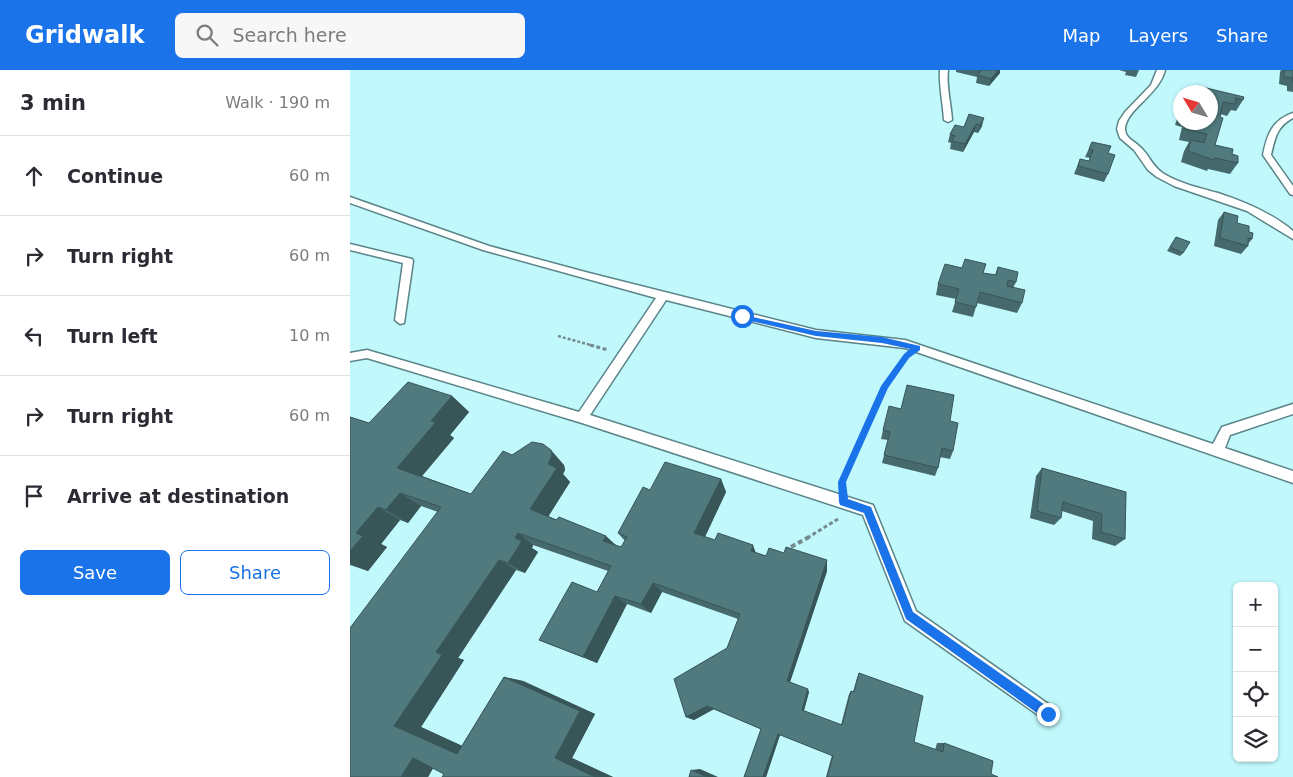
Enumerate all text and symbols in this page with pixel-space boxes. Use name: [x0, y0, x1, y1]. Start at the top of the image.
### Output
search box: [175, 13, 525, 58]
text: Gridwalk: [25, 21, 145, 49]
icon: search: [193, 21, 221, 49]
text: Search here: [233, 24, 347, 46]
text: Map: [1062, 25, 1100, 46]
text: Layers: [1128, 25, 1188, 46]
text: Share: [1216, 25, 1268, 46]
north arrow: [1173, 85, 1218, 130]
text: 3 min: [20, 91, 86, 115]
text: Walk · 190 m: [225, 93, 330, 112]
icon: ahead: [20, 162, 48, 190]
text: Continue: [67, 165, 163, 187]
text: 60 m: [289, 166, 330, 185]
icon: right: [20, 242, 48, 270]
text: Turn right: [67, 245, 173, 267]
text: 60 m: [289, 246, 330, 265]
route start: [731, 305, 754, 328]
icon: left: [20, 322, 48, 350]
text: Turn left: [67, 325, 158, 347]
text: 10 m: [289, 326, 330, 345]
icon: right: [20, 402, 48, 430]
text: Turn right: [67, 405, 173, 427]
text: 60 m: [289, 406, 330, 425]
icon: arrive: [20, 482, 48, 510]
text: Arrive at destination: [67, 485, 289, 507]
button: Save: [20, 550, 170, 595]
button: Share: [180, 550, 330, 595]
map controls: [1233, 582, 1278, 762]
button: +: [1233, 582, 1278, 627]
button: −: [1233, 627, 1278, 672]
button: locate: [1233, 672, 1278, 717]
route end: [1037, 703, 1060, 726]
button: layers: [1233, 717, 1278, 762]

